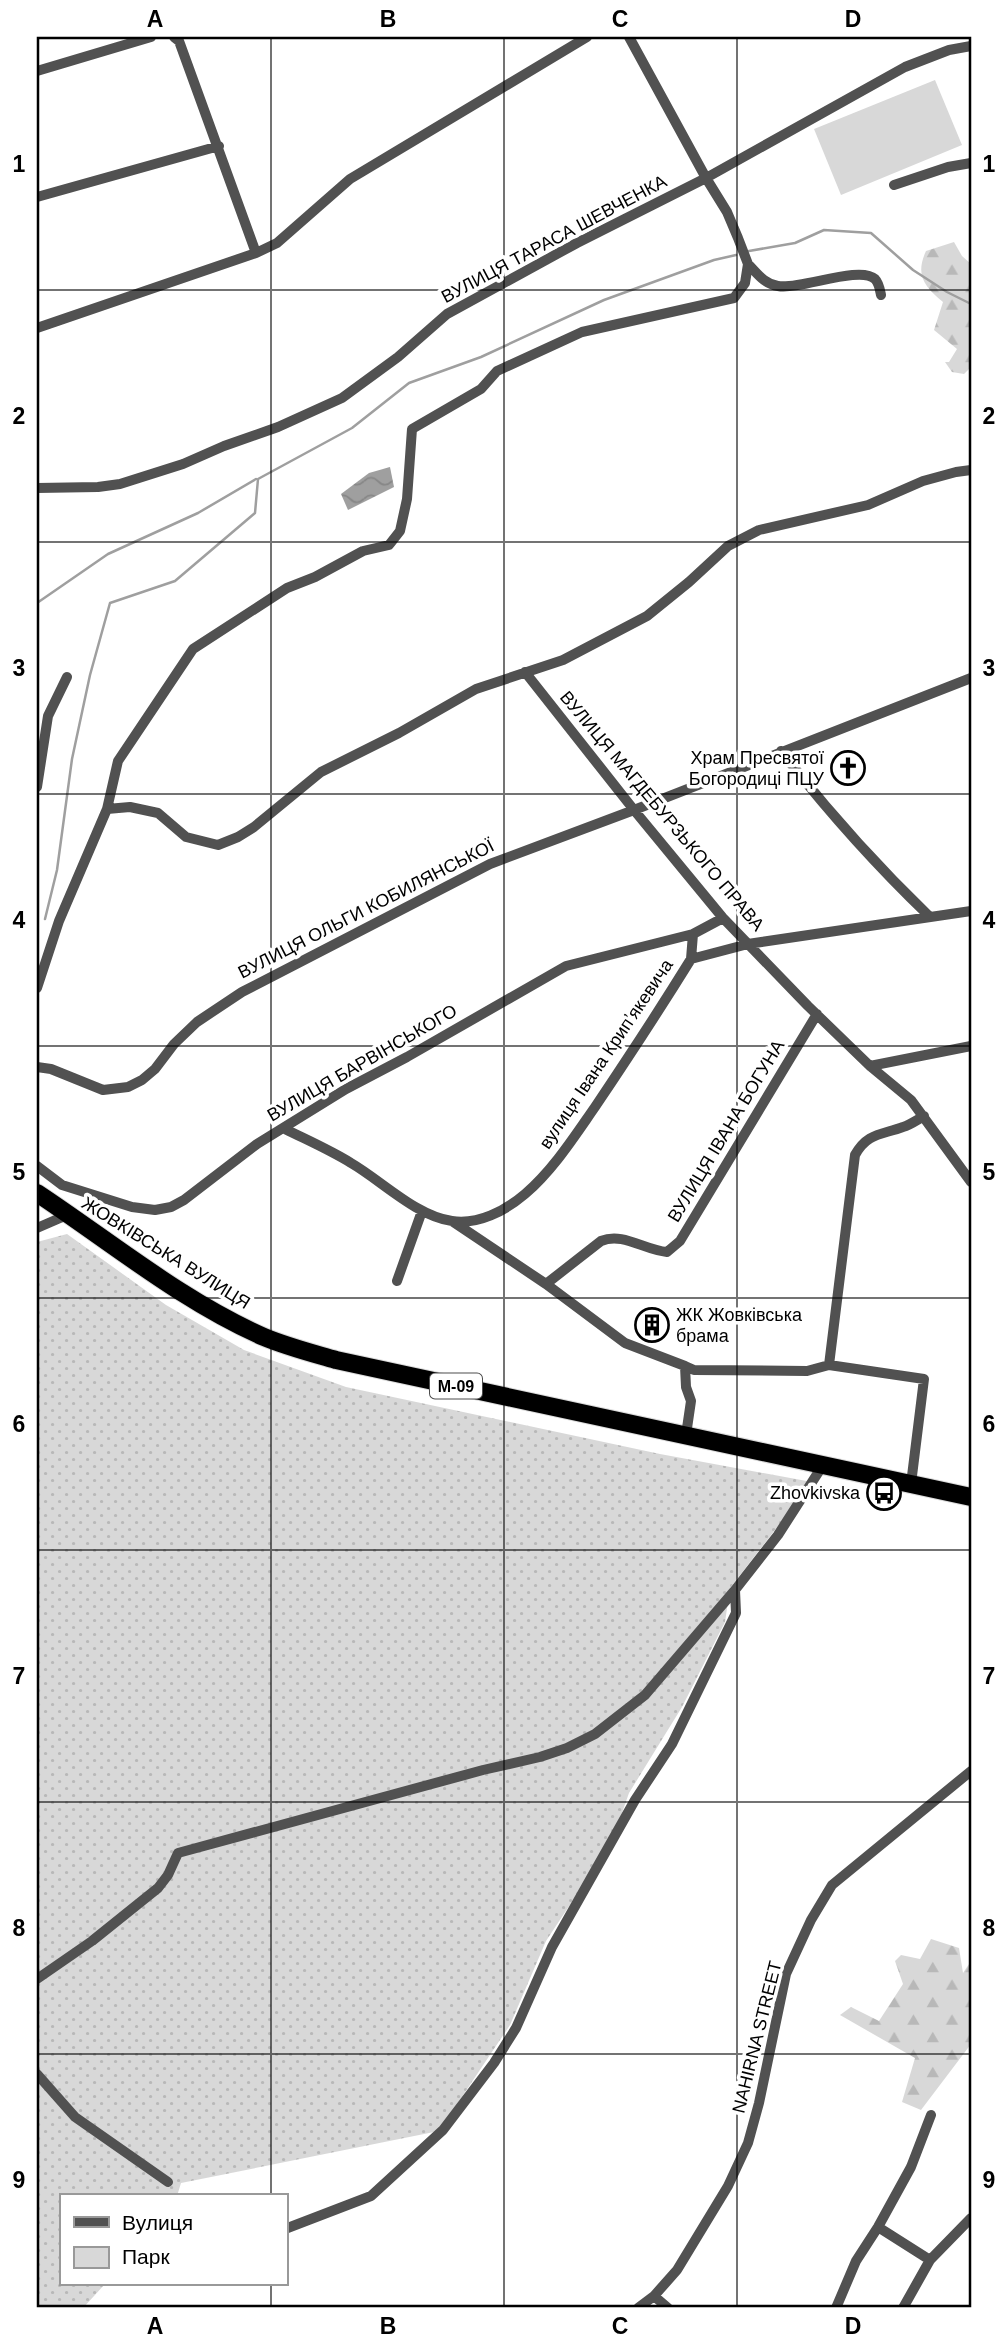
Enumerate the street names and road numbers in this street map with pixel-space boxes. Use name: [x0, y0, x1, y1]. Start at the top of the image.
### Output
street label: ВУЛИЦЯ ТАРАСА ШЕВЧЕНКА: [438, 171, 670, 307]
street label: ВУЛИЦЯ МАГДЕБУРЗЬКОГО ПРАВА: [556, 687, 768, 935]
street label: ВУЛИЦЯ ОЛЬГИ КОБИЛЯНСЬКОЇ: [235, 836, 497, 982]
street label: вулиця Івана Крипʼякевича: [535, 955, 677, 1152]
street label: ВУЛИЦЯ БАРВІНСЬКОГО: [264, 1000, 460, 1126]
street label: ВУЛИЦЯ ІВАНА БОГУНА: [664, 1036, 788, 1226]
street label: ЖОВКІВСЬКА ВУЛИЦЯ: [78, 1193, 254, 1313]
road number: М-09: [430, 1374, 482, 1398]
street label: NAHIRNA STREET: [728, 1959, 786, 2115]

